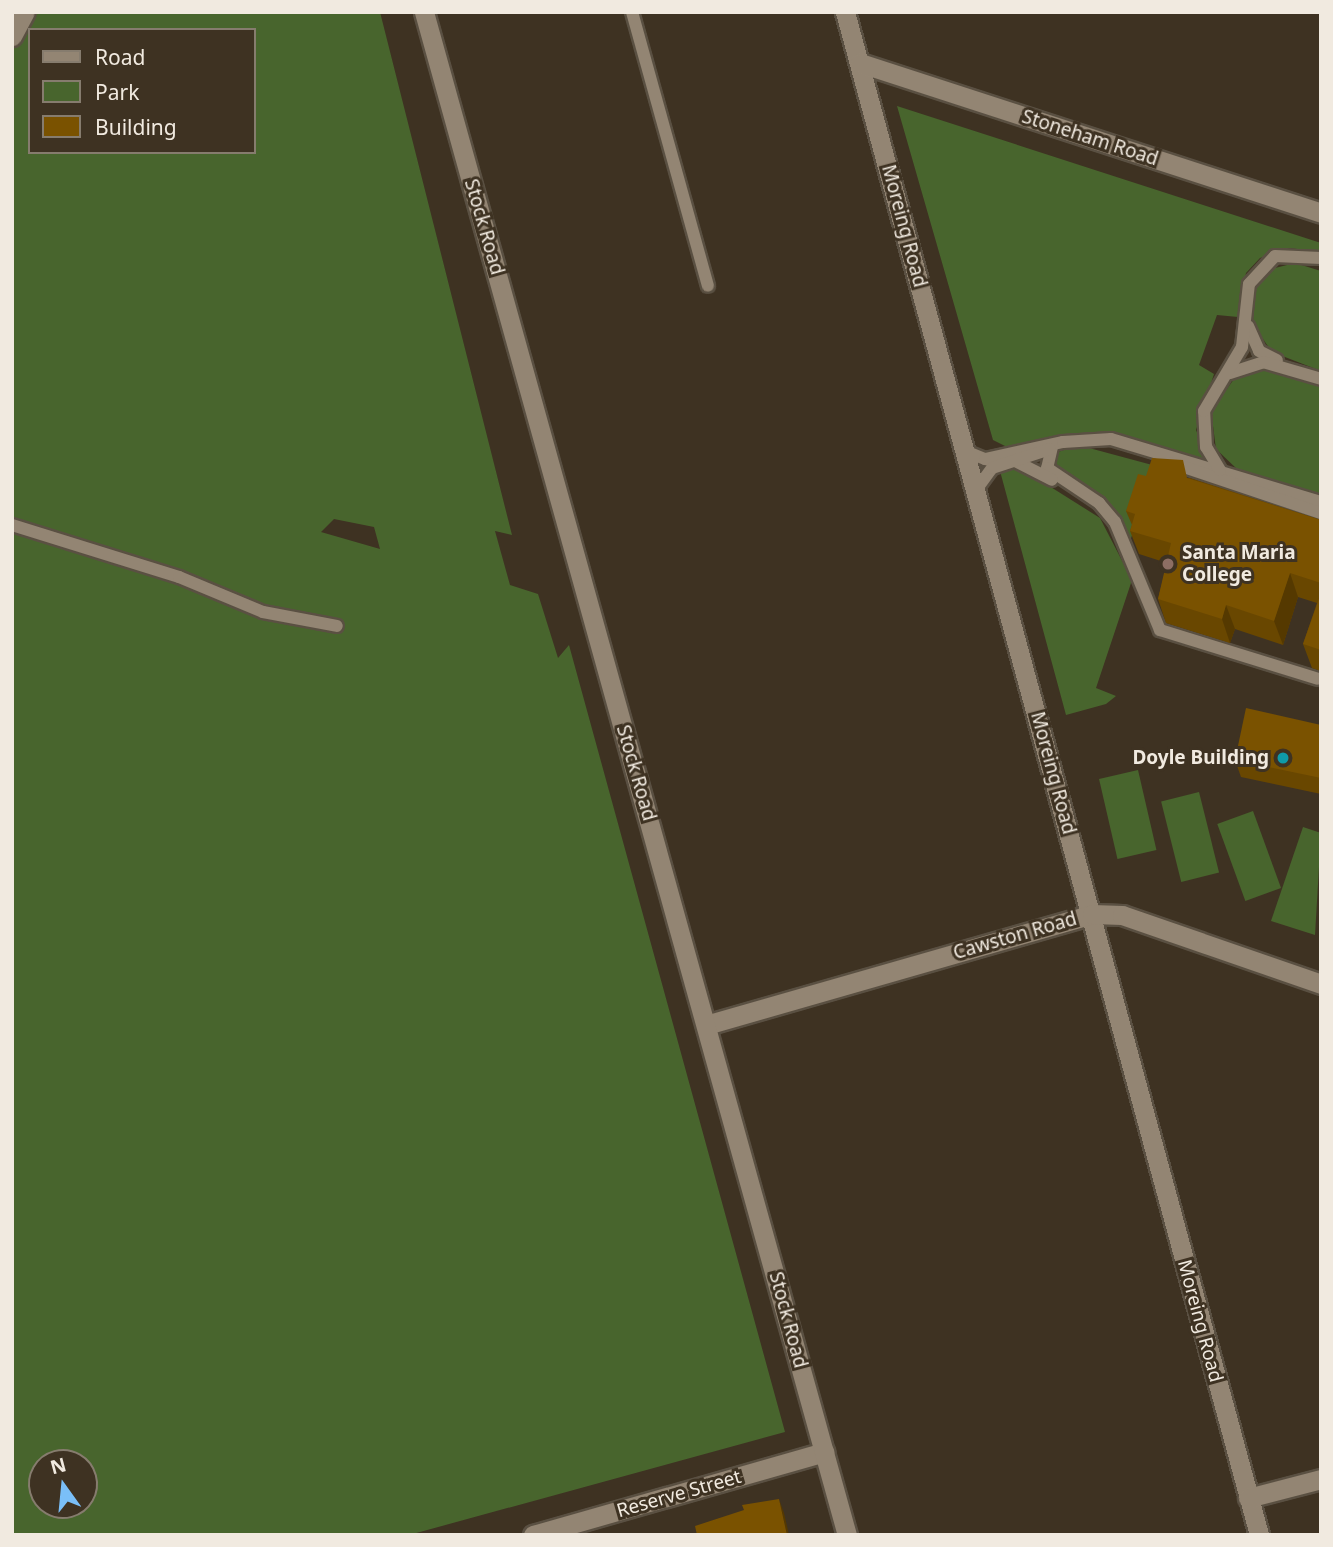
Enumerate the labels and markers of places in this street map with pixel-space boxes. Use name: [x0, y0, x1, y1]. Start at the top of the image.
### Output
place label: Santa Maria College: [1182, 542, 1296, 586]
marker: Santa Maria College: [1160, 556, 1176, 572]
place label: Doyle Building: [1132, 747, 1269, 769]
marker: Doyle Building: [1275, 750, 1291, 766]

